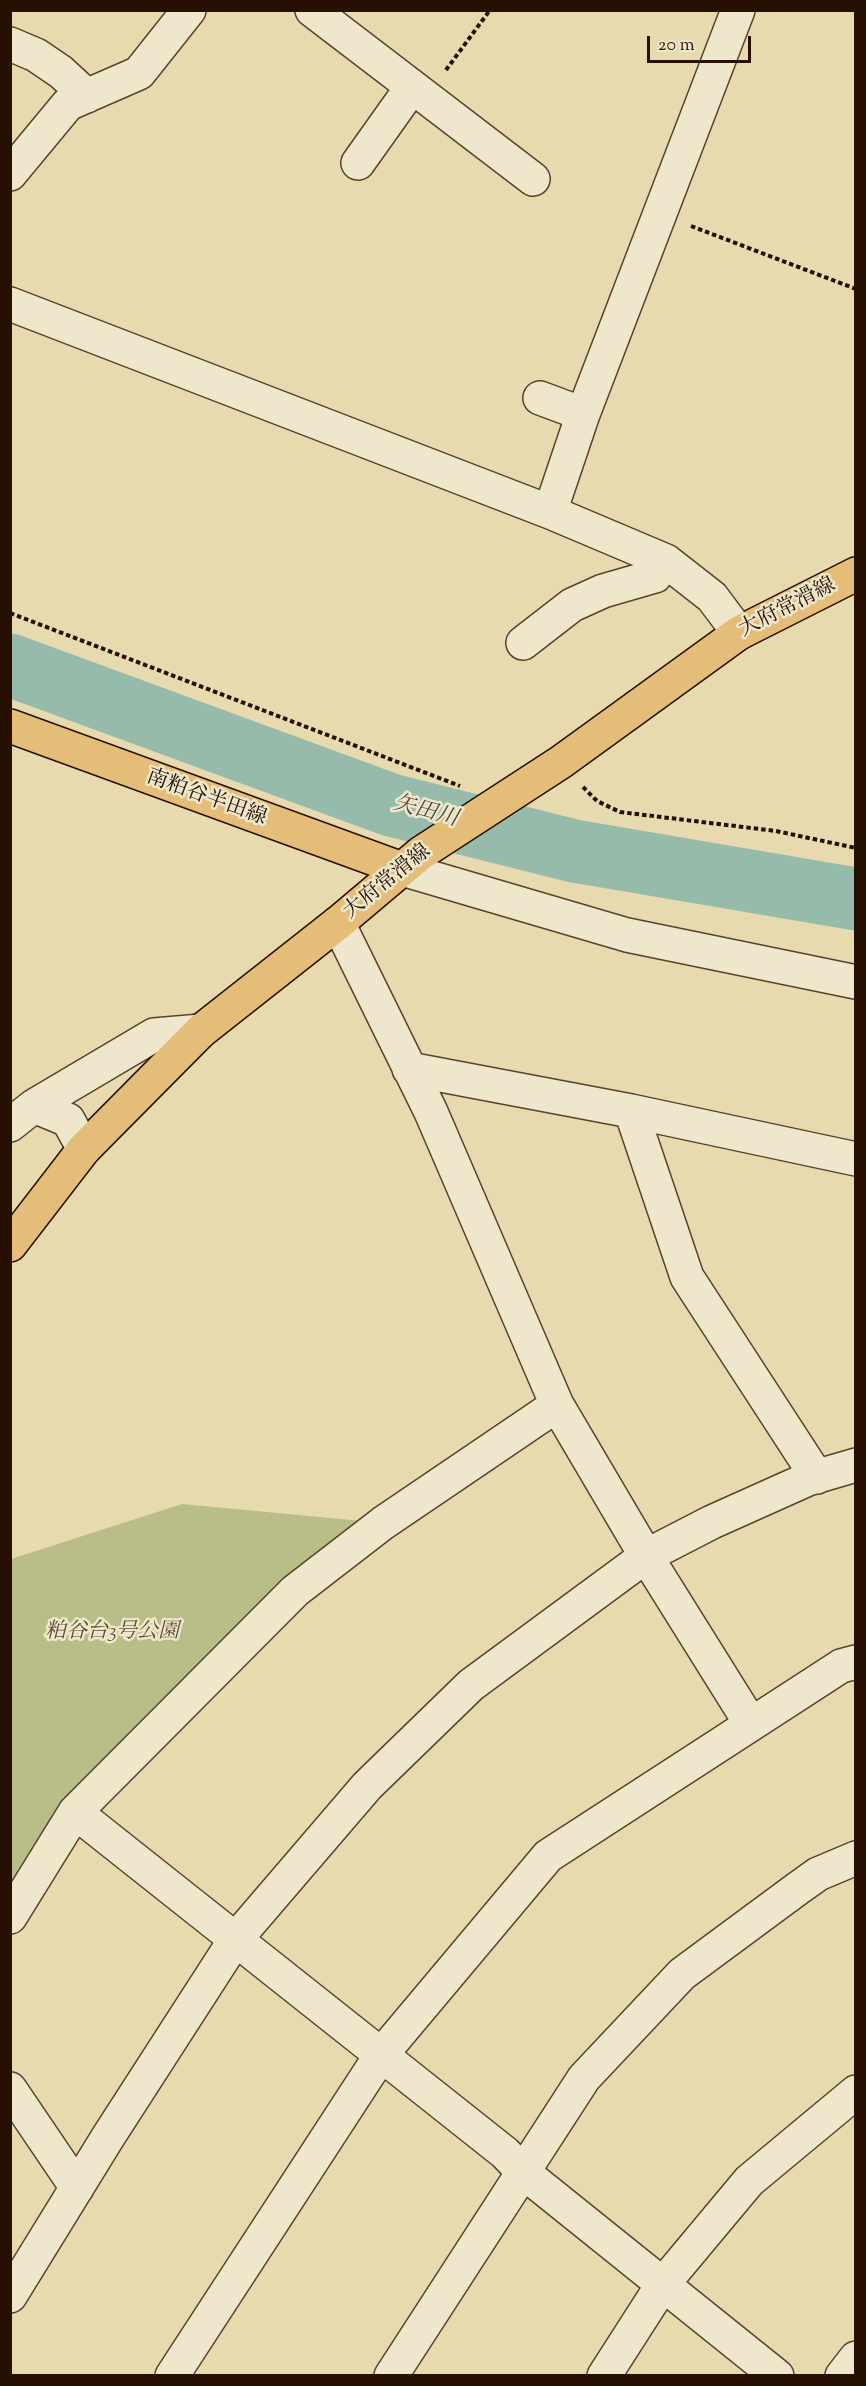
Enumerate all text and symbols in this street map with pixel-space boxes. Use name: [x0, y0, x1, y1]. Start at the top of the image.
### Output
scale bar: [650, 24, 754, 62]
text: 20 m: [658, 33, 695, 59]
street label: 大府常滑線: [736, 574, 840, 644]
street label: 南粕谷半田線: [142, 766, 270, 832]
water label: 矢田川: [390, 792, 460, 834]
street label: 大府常滑線: [339, 840, 437, 926]
park label: 粕谷台3号公園: [45, 1620, 179, 1646]

